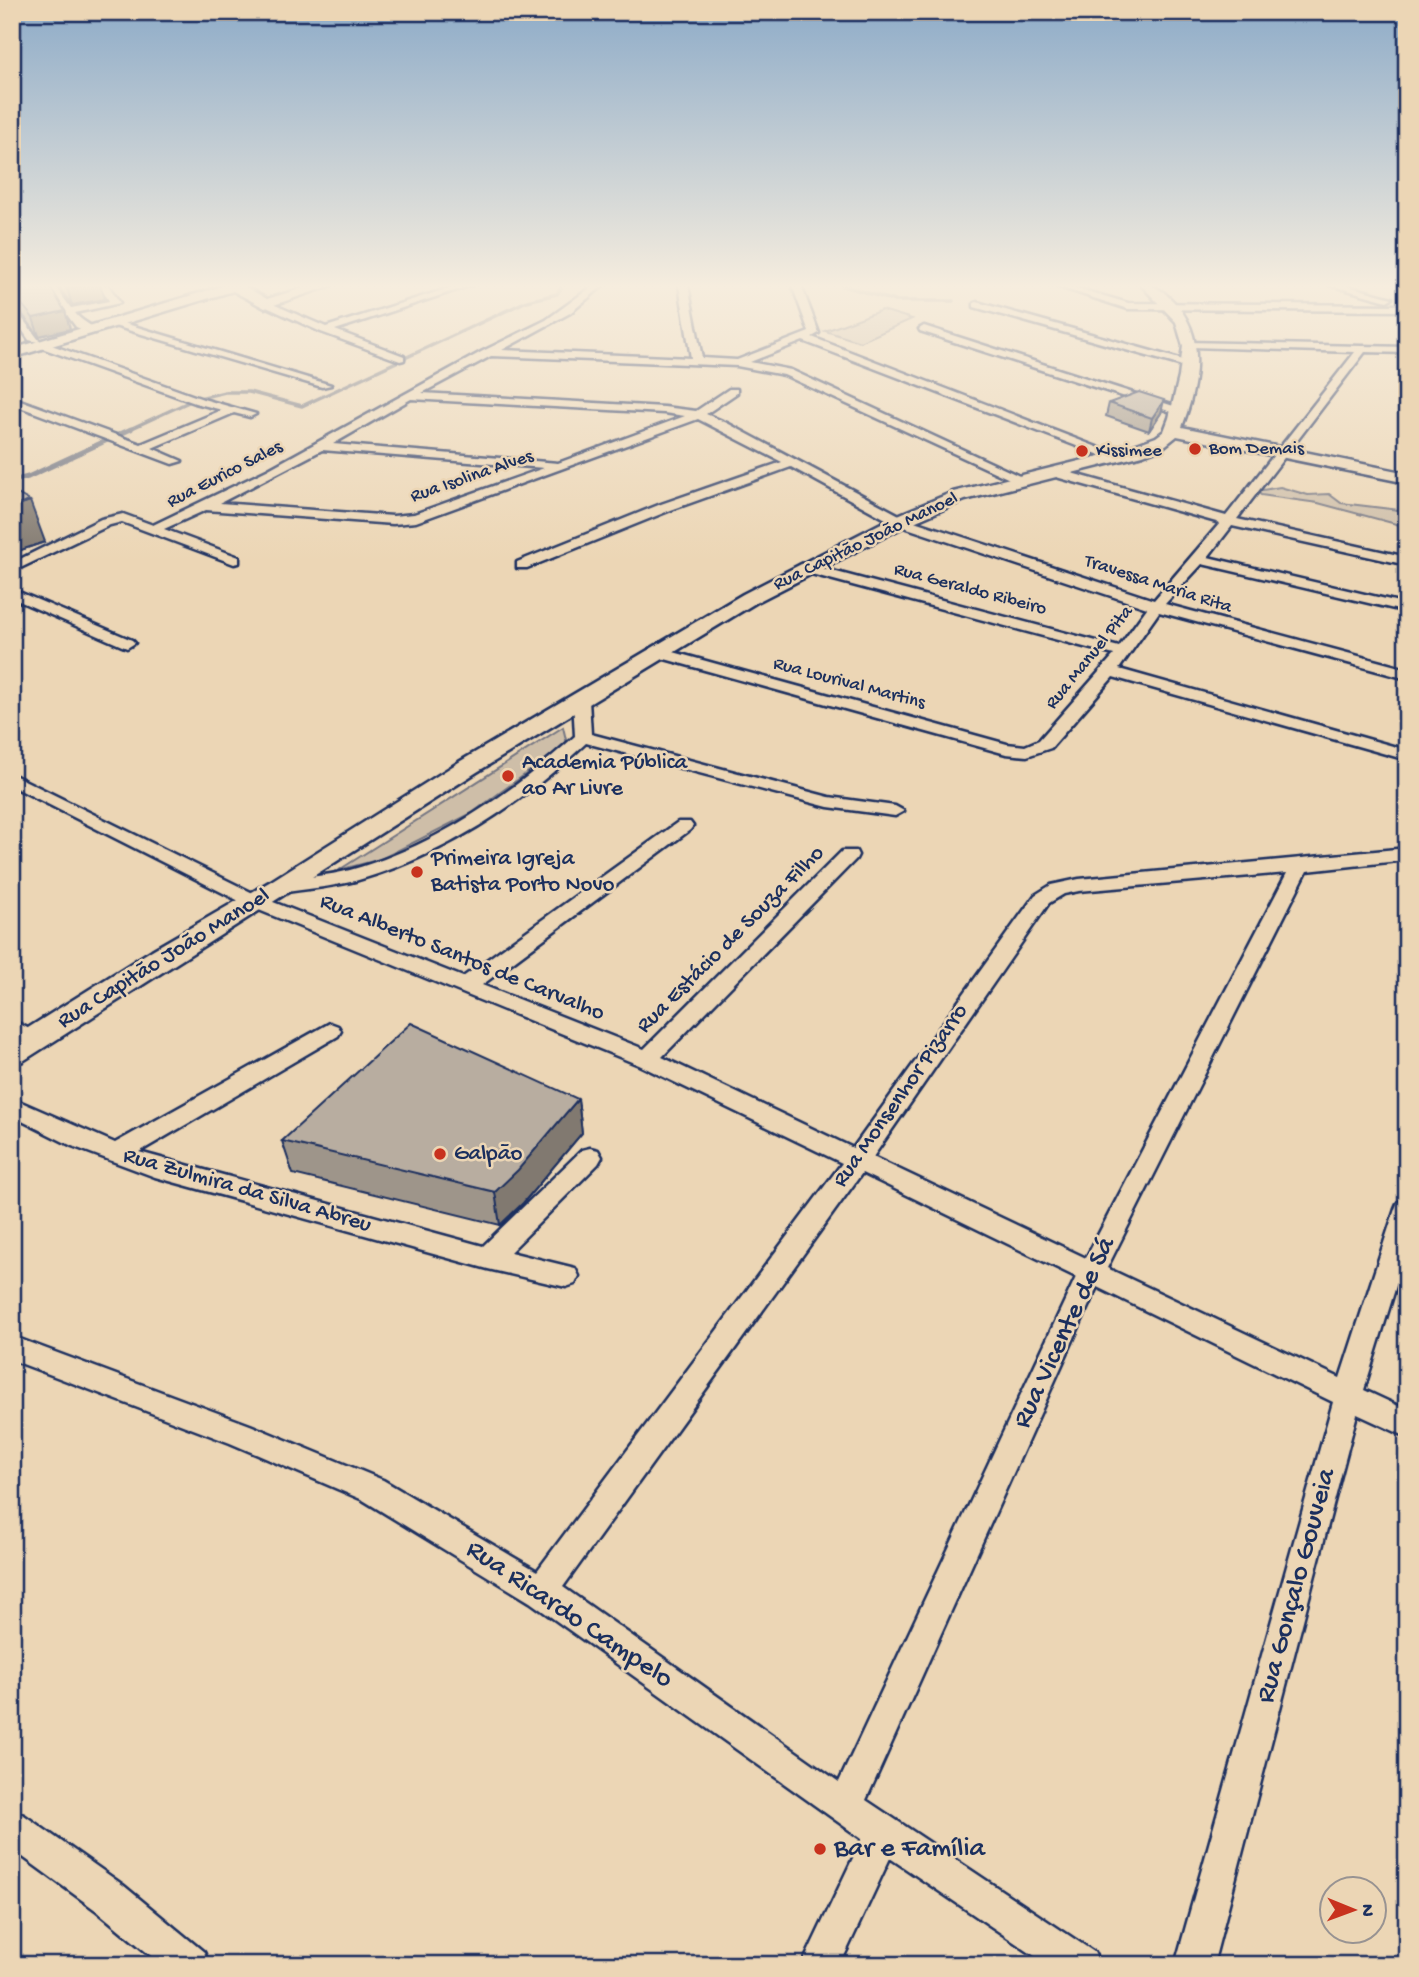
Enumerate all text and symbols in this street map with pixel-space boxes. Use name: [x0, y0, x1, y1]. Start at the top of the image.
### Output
street label: Rua Eurico Sales: [163, 436, 288, 514]
place label: Bom Demais: [1208, 438, 1305, 461]
place label: Kissimee: [1096, 440, 1162, 463]
marker: Bom Demais: [1187, 441, 1203, 457]
marker: Kissimee: [1074, 443, 1090, 459]
street label: Rua Isolina Alves: [408, 445, 537, 509]
street label: Rua Capitão João Manoel: [770, 487, 962, 597]
street label: Travessa Maria Rita: [1080, 550, 1236, 620]
street label: Rua Geraldo Ribeiro: [891, 559, 1049, 621]
street label: Rua Manuel Pita: [1041, 600, 1140, 715]
street label: Rua Lourival Martins: [770, 653, 929, 716]
place label: Academia Pública ao Ar Livre: [522, 750, 689, 803]
marker: Academia Pública ao Ar Livre: [500, 768, 516, 784]
street label: Rua Estácio de Souza Filho: [631, 840, 831, 1040]
place label: Primeira Igreja Batista Porto Novo: [430, 846, 615, 899]
marker: Primeira Igreja Batista Porto Novo: [409, 864, 425, 880]
street label: Rua Capitão João Manoel: [53, 883, 275, 1035]
street label: Rua Alberto Santos de Carvalho: [316, 888, 608, 1028]
street label: Rua Monsenhor Pizarro: [827, 999, 975, 1193]
place label: Galpão: [454, 1141, 522, 1168]
street label: Rua Zulmira da Silva Abreu: [120, 1143, 374, 1239]
marker: Galpão: [432, 1146, 448, 1162]
street label: Rua Vicente de Sá: [1006, 1231, 1124, 1434]
street label: Rua Gonçalo Gouveia: [1250, 1464, 1345, 1707]
street label: Rua Ricardo Campelo: [459, 1533, 679, 1697]
place label: Bar e Família: [833, 1833, 987, 1866]
marker: Bar e Família: [812, 1841, 828, 1857]
north arrow: [1318, 1876, 1388, 1946]
text: N: [1355, 1904, 1378, 1917]

